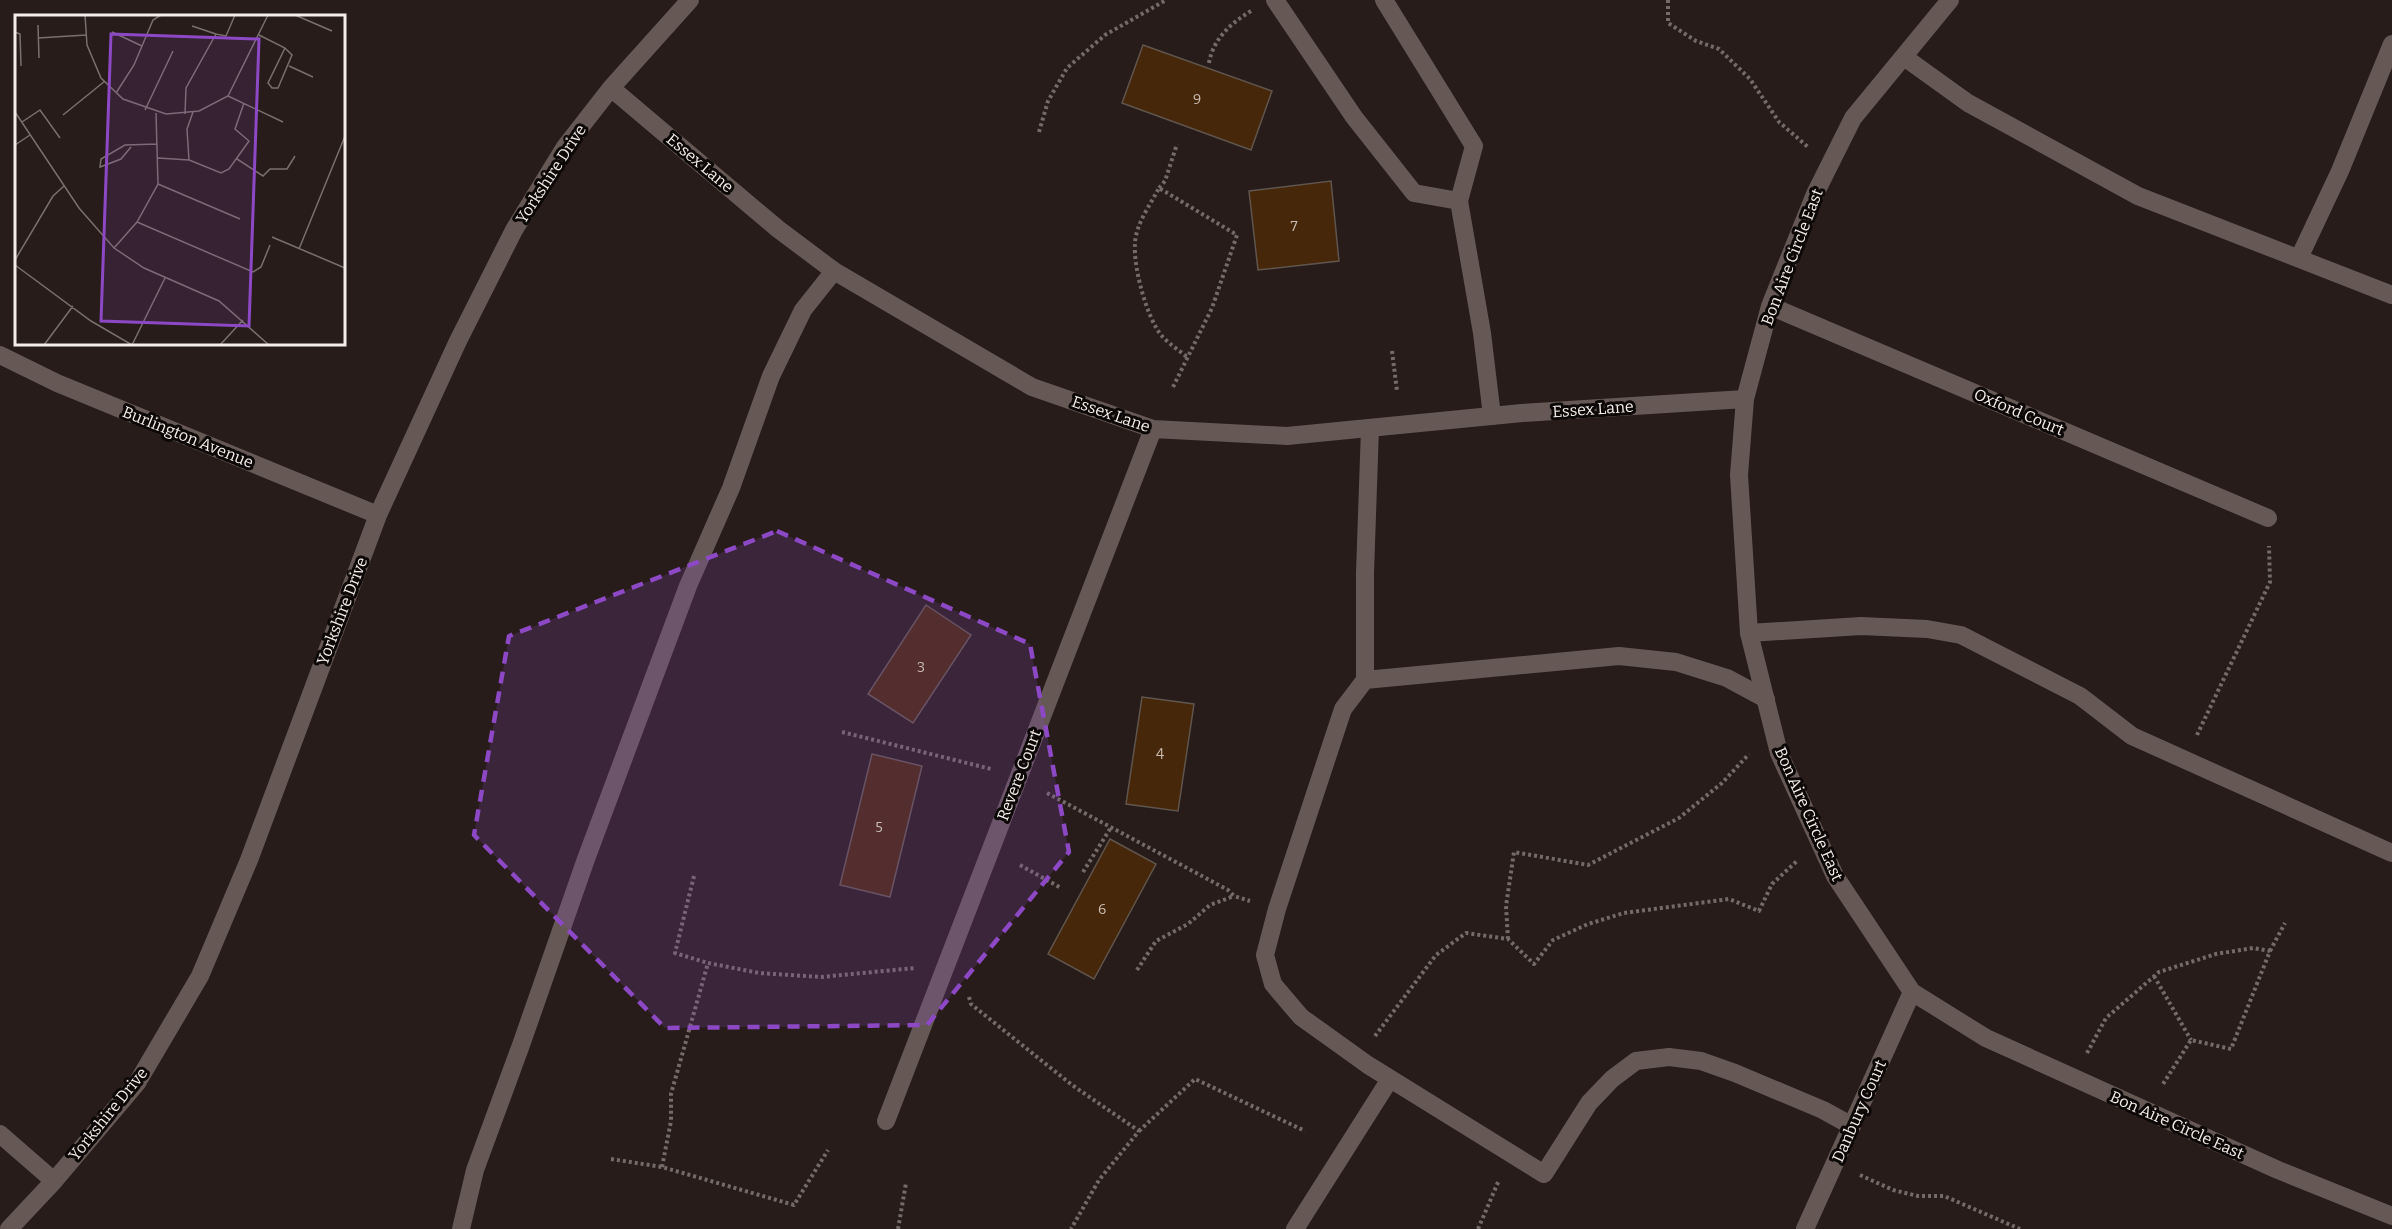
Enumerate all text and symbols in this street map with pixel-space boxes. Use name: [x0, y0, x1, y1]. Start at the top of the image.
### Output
inset map: [15, 15, 345, 345]
house number: 9: [1193, 91, 1201, 108]
street label: Yorkshire Drive: [512, 121, 590, 227]
street label: Essex Lane: [663, 130, 737, 196]
street label: Bon Aire Circle East: [1757, 186, 1827, 328]
house number: 7: [1290, 218, 1298, 235]
street label: Oxford Court: [1971, 384, 2067, 440]
street label: Essex Lane: [1069, 392, 1153, 436]
street label: Essex Lane: [1552, 397, 1634, 421]
street label: Burlington Avenue: [120, 402, 256, 472]
street label: Yorkshire Drive: [313, 554, 371, 668]
house number: 3: [917, 659, 925, 676]
street label: Revere Court: [993, 727, 1045, 823]
street label: Bon Aire Circle East: [1771, 744, 1847, 884]
house number: 4: [1156, 746, 1164, 763]
house number: 5: [875, 819, 883, 836]
house number: 6: [1098, 901, 1106, 918]
street label: Danbury Court: [1828, 1057, 1890, 1165]
street label: Yorkshire Drive: [65, 1064, 151, 1164]
street label: Bon Aire Circle East: [2107, 1087, 2247, 1163]

